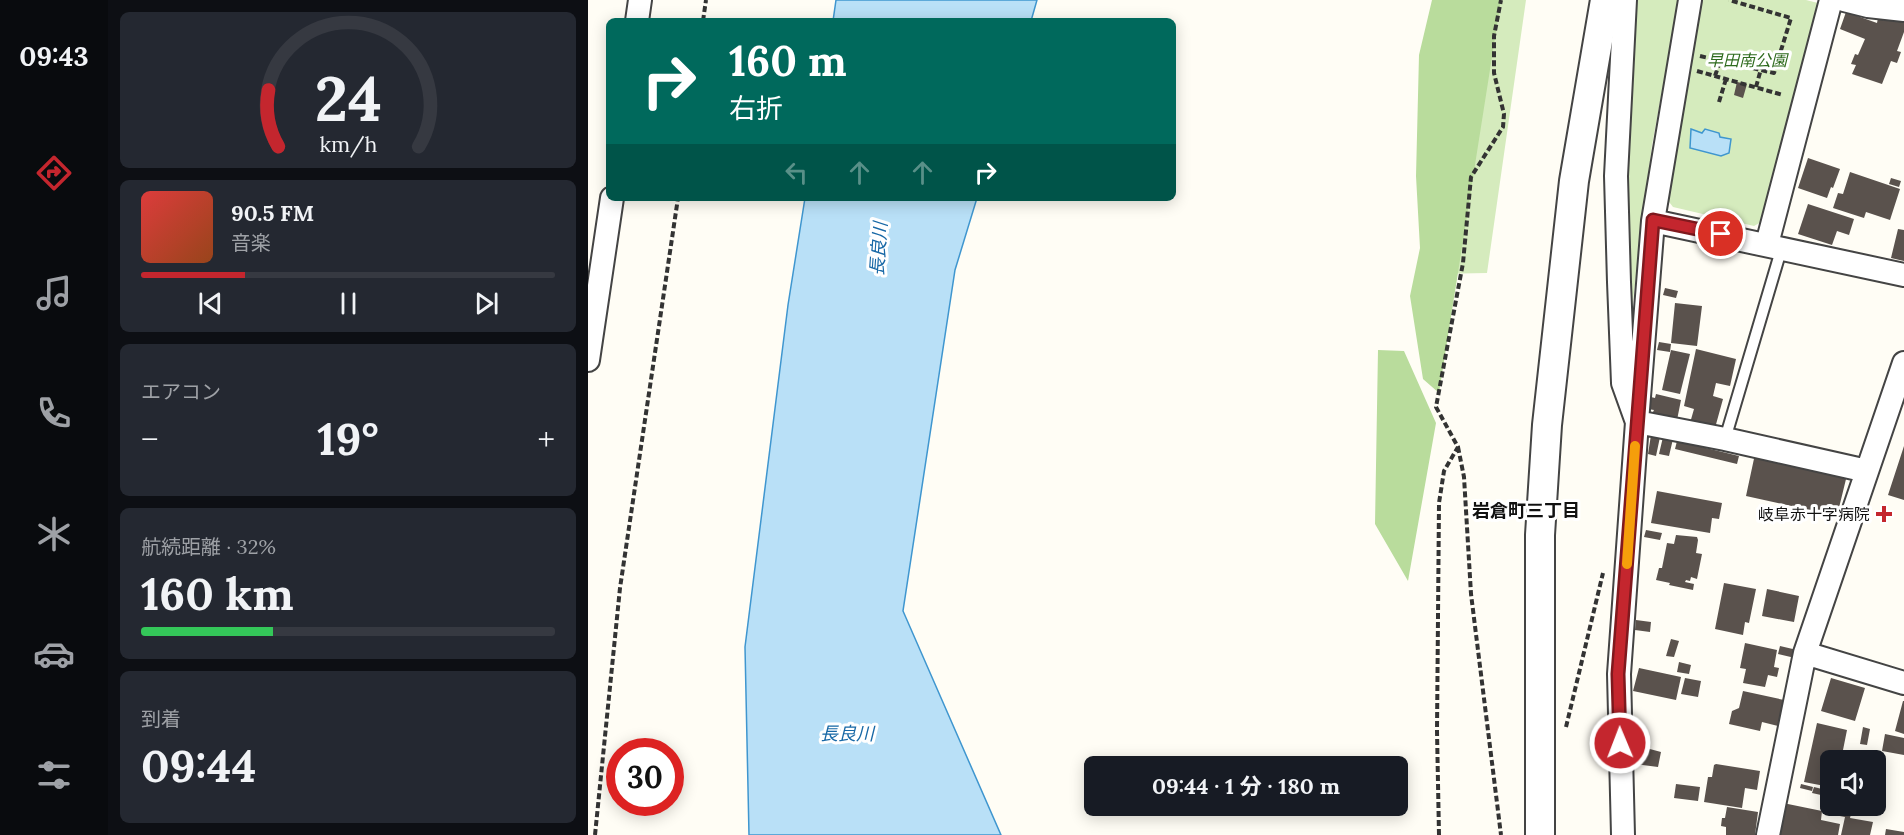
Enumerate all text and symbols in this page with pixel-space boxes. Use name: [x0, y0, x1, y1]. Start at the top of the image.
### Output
text: 160 m: [729, 34, 847, 88]
text: 09:43: [19, 39, 89, 73]
icon: right: [630, 42, 708, 120]
park label: 早田南公園: [1707, 50, 1789, 70]
text: 24: [314, 58, 382, 138]
text: 右折: [729, 91, 783, 125]
text: km/h: [319, 130, 377, 158]
icon: directions: [33, 152, 75, 194]
icon: left: [780, 156, 813, 189]
icon: ahead: [843, 156, 876, 189]
icon: ahead: [906, 156, 939, 189]
icon: right: [969, 156, 1002, 189]
text: 90.5 FM: [231, 199, 314, 227]
pin: [1695, 208, 1746, 259]
icon: arrive: [1704, 217, 1737, 250]
water label: 長良川: [865, 219, 892, 277]
text: 音楽: [231, 230, 271, 255]
icon: music: [33, 272, 75, 314]
icon: previous: [194, 287, 227, 320]
icon: pause: [332, 287, 365, 320]
icon: next: [470, 287, 503, 320]
text: エアコン: [141, 379, 221, 404]
icon: phone: [33, 392, 75, 434]
text: 19°: [317, 410, 379, 467]
text: −: [141, 418, 159, 460]
text: +: [537, 418, 555, 460]
district label: 岩倉町三丁目: [1472, 499, 1580, 522]
place label: 岐阜赤十字病院: [1758, 504, 1870, 524]
marker: 岐阜赤十字病院: [1875, 505, 1893, 523]
icon: climate: [33, 513, 75, 555]
text: 航続距離 · 32%: [141, 534, 276, 559]
text: 160 km: [141, 565, 294, 622]
icon: car: [33, 633, 75, 675]
text: 到着: [141, 706, 181, 731]
position arrow: [1588, 711, 1652, 775]
water label: 長良川: [820, 722, 876, 745]
text: 09:44: [141, 737, 256, 794]
speed limit sign: 30: [606, 738, 684, 816]
map controls: [1820, 750, 1886, 816]
button: sound: [1820, 750, 1886, 816]
icon: filters: [33, 754, 75, 796]
text: 09:44 · 1 分 · 180 m: [1152, 772, 1340, 800]

